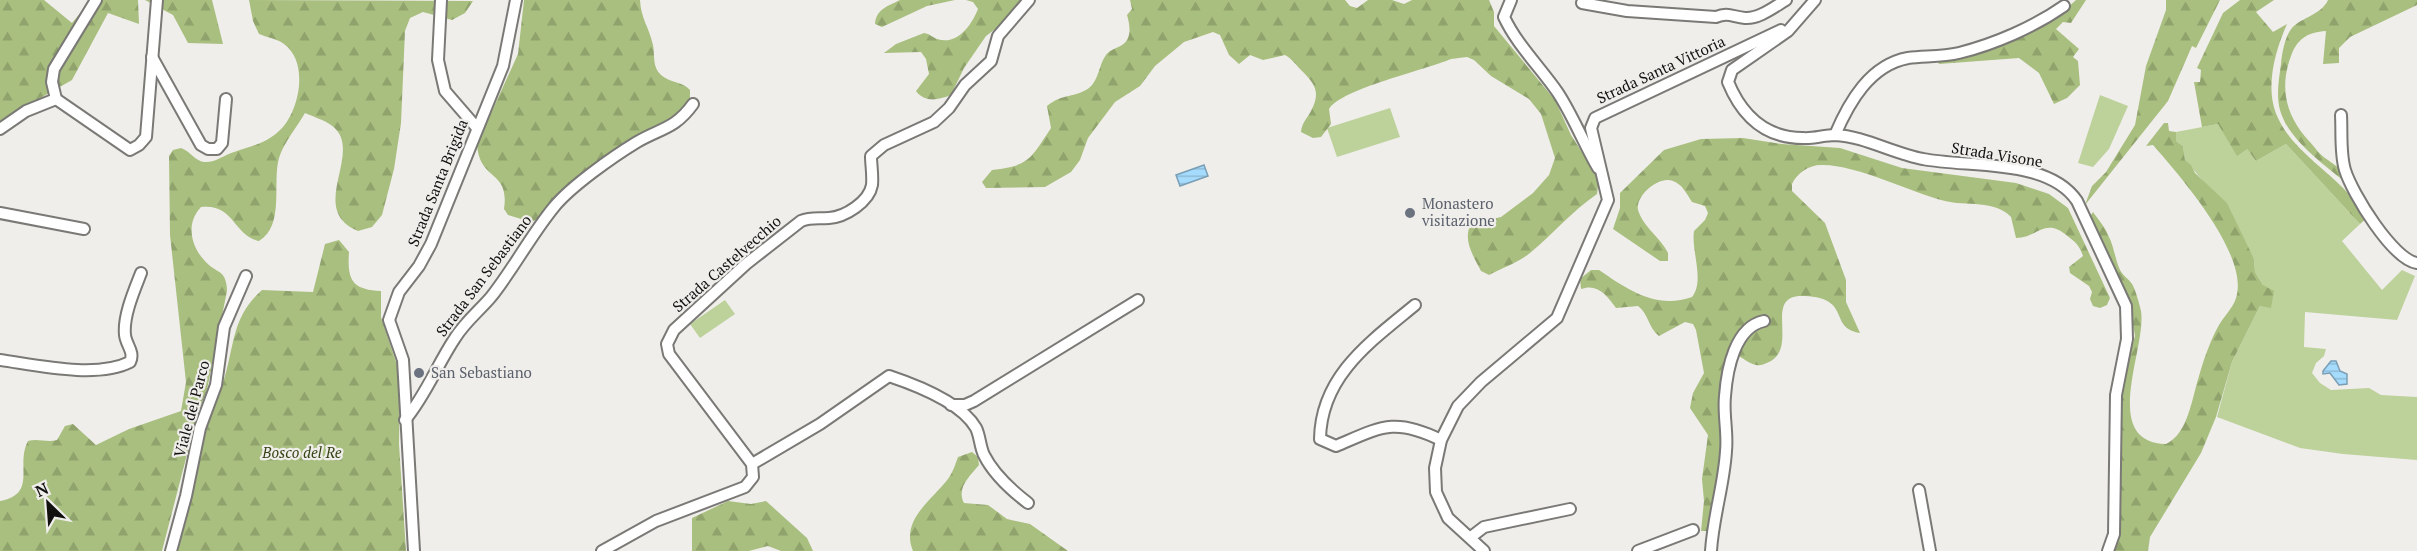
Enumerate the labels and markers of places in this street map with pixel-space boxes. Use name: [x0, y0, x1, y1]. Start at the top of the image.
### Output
place label: Monastero visitazione: [1421, 193, 1495, 230]
marker: Monastero visitazione: [1403, 206, 1417, 220]
place label: San Sebastiano: [431, 362, 532, 382]
marker: San Sebastiano: [412, 366, 426, 380]

